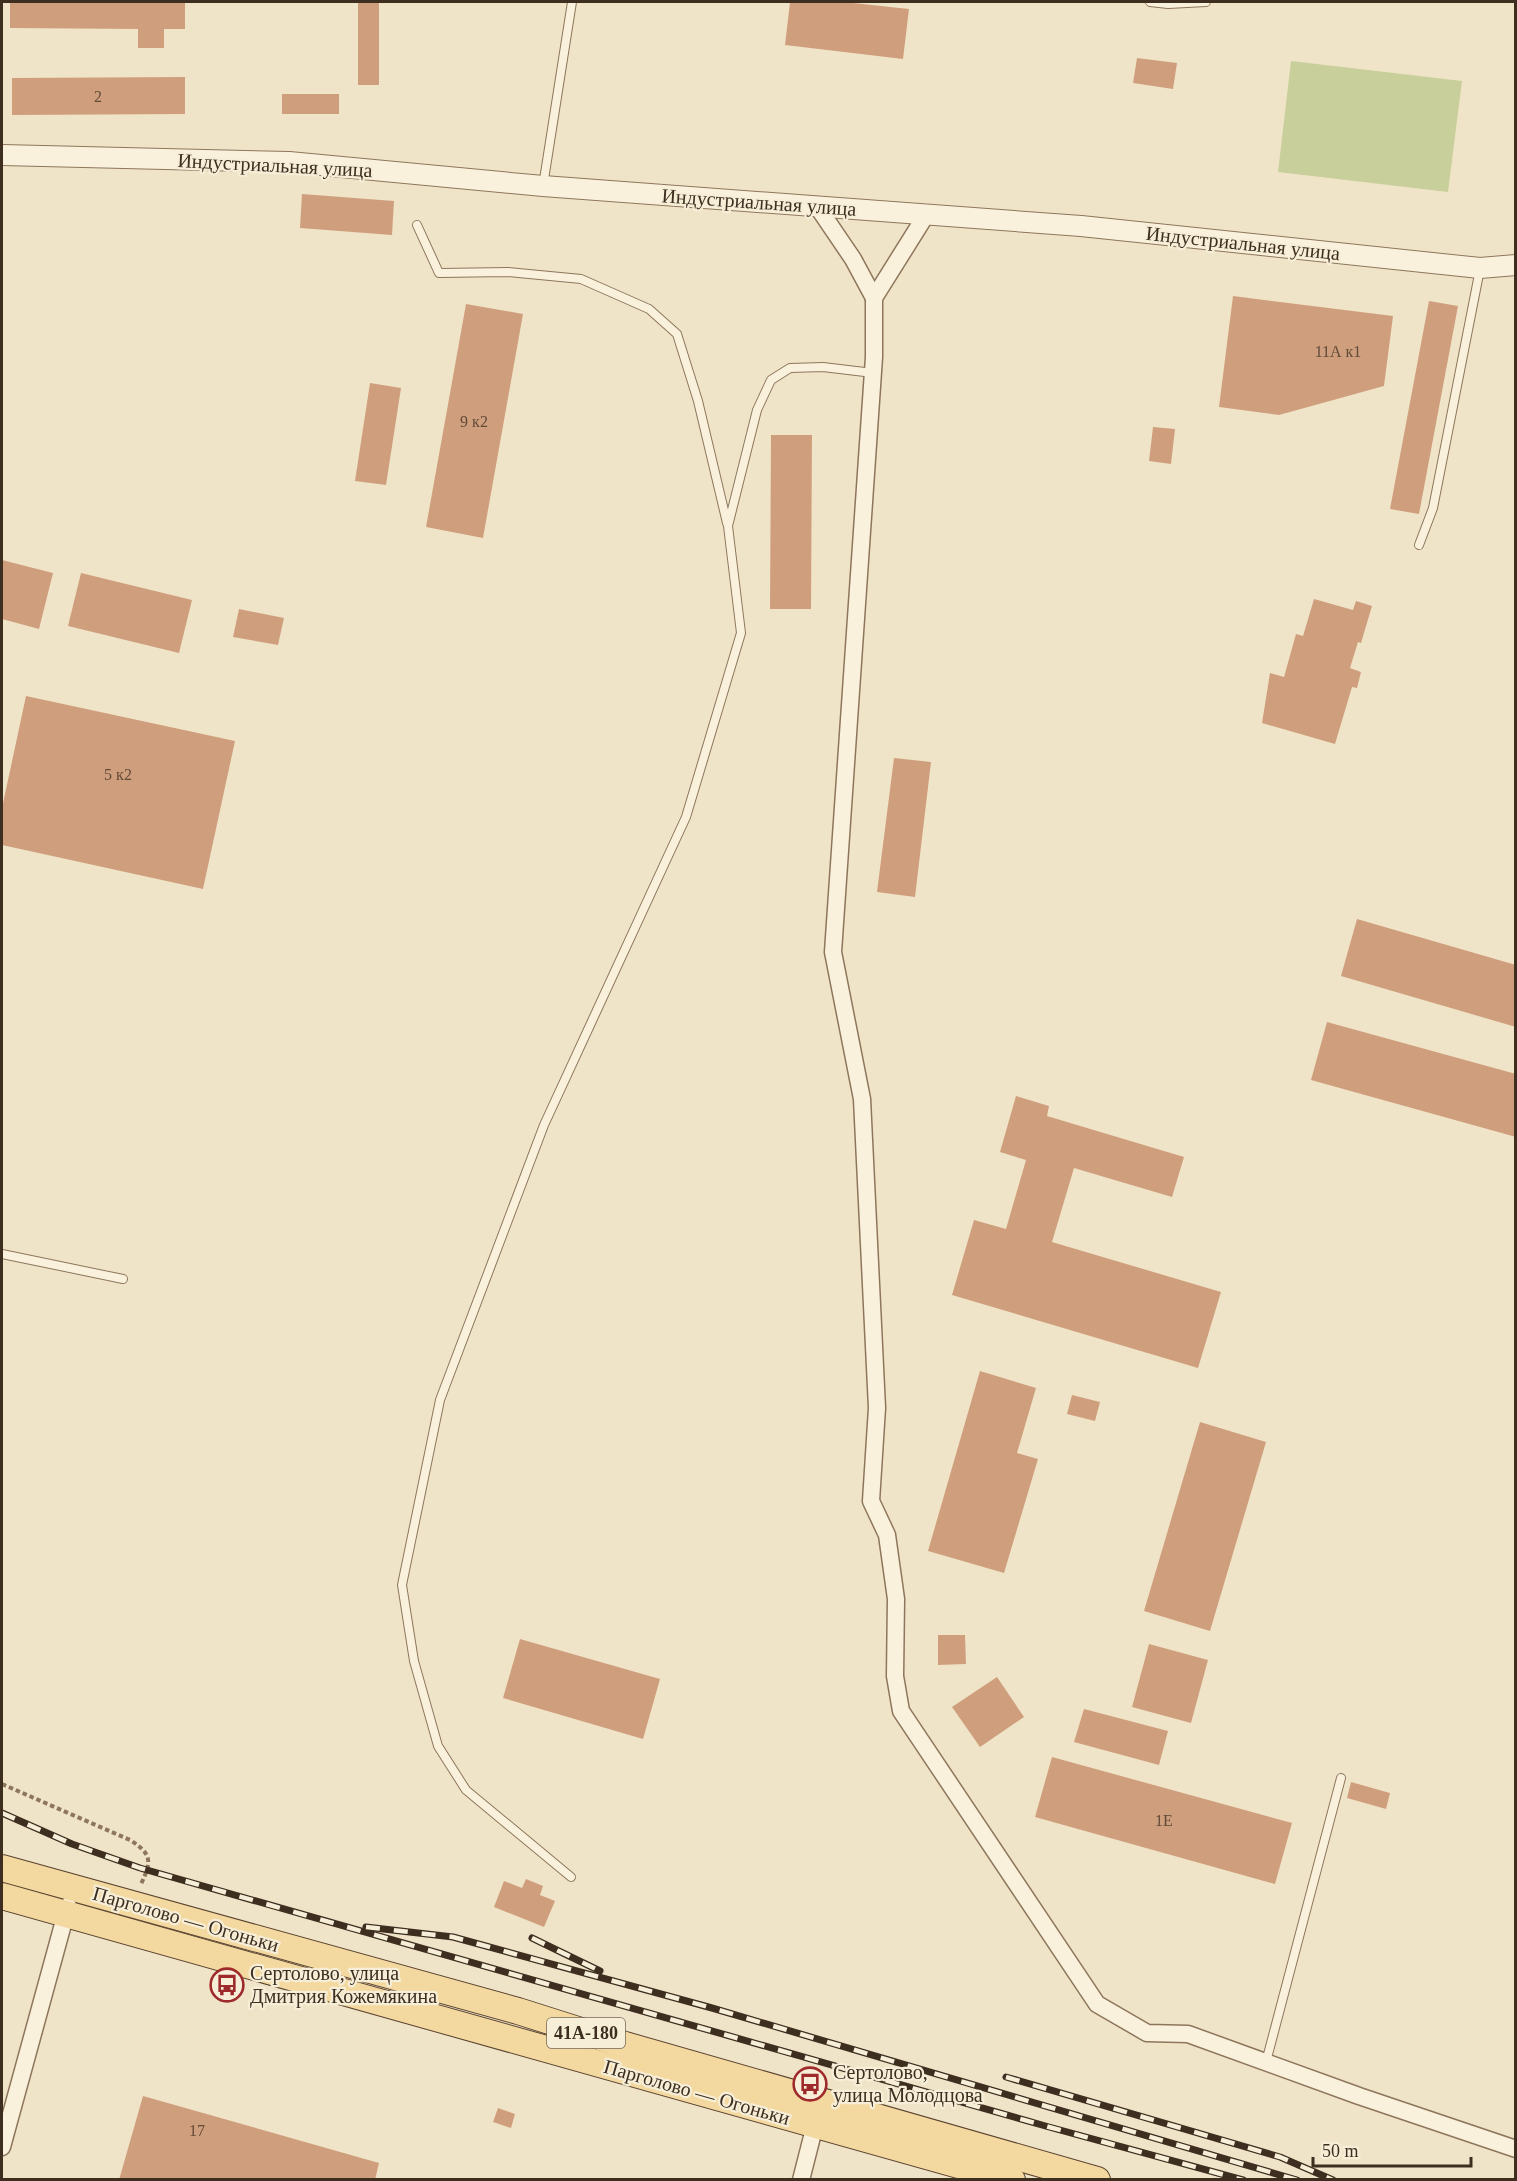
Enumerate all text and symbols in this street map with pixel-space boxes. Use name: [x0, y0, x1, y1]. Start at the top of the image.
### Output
house number: 2: [94, 88, 102, 105]
street label: Индустриальная улица: [177, 149, 373, 182]
street label: Индустриальная улица: [661, 184, 857, 221]
street label: Индустриальная улица: [1145, 222, 1341, 265]
house number: 11А к1: [1315, 343, 1361, 360]
house number: 9 к2: [460, 413, 488, 430]
house number: 5 к2: [104, 766, 132, 783]
house number: 1Е: [1155, 1812, 1173, 1829]
street label: Парголово — Огоньки: [90, 1882, 282, 1957]
place label: Сертолово, улица Дмитрия Кожемякина: [250, 1962, 437, 2008]
bus stop icon: Сертолово, улица Дмитрия Кожемякина: [209, 1967, 245, 2003]
road number: 41А-180: [547, 2018, 625, 2048]
street label: Парголово — Огоньки: [601, 2055, 793, 2130]
place label: Сертолово, улица Молодцова: [833, 2061, 983, 2107]
bus stop icon: Сертолово, улица Молодцова: [792, 2066, 828, 2102]
house number: 17: [189, 2122, 205, 2139]
scale bar: [1313, 2130, 1470, 2168]
text: 50 m: [1322, 2141, 1359, 2161]

